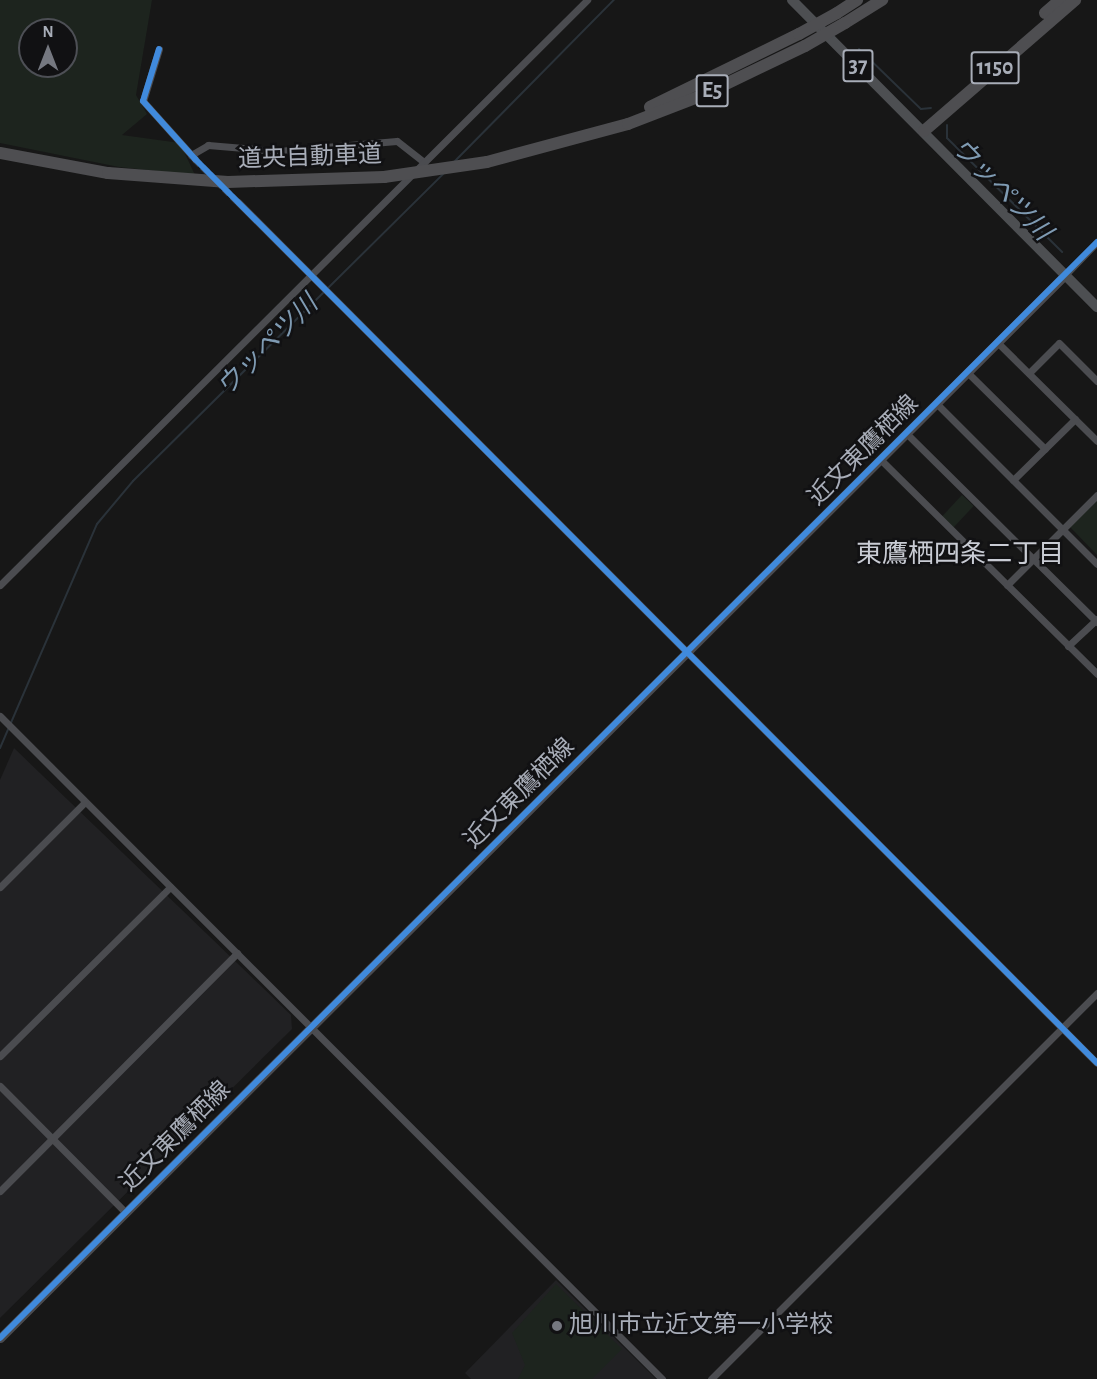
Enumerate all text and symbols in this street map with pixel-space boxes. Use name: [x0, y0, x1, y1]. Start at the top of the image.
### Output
north arrow: [18, 18, 78, 78]
text: N: [42, 24, 54, 40]
road number: 37: [842, 47, 874, 85]
road number: 1150: [970, 49, 1020, 87]
road number: E5: [696, 72, 728, 110]
water label: ウッペツ川: [945, 132, 1057, 248]
street label: 道央自動車道: [238, 141, 382, 175]
water label: ウッペツ川: [211, 289, 325, 403]
street label: 近文東鷹栖線: [803, 390, 925, 512]
district label: 東鷹栖四条二丁目: [856, 539, 1064, 571]
street label: 近文東鷹栖線: [459, 733, 581, 855]
street label: 近文東鷹栖線: [115, 1076, 237, 1198]
place label: 旭川市立近文第一小学校: [569, 1312, 833, 1340]
marker: 旭川市立近文第一小学校: [550, 1319, 564, 1333]

